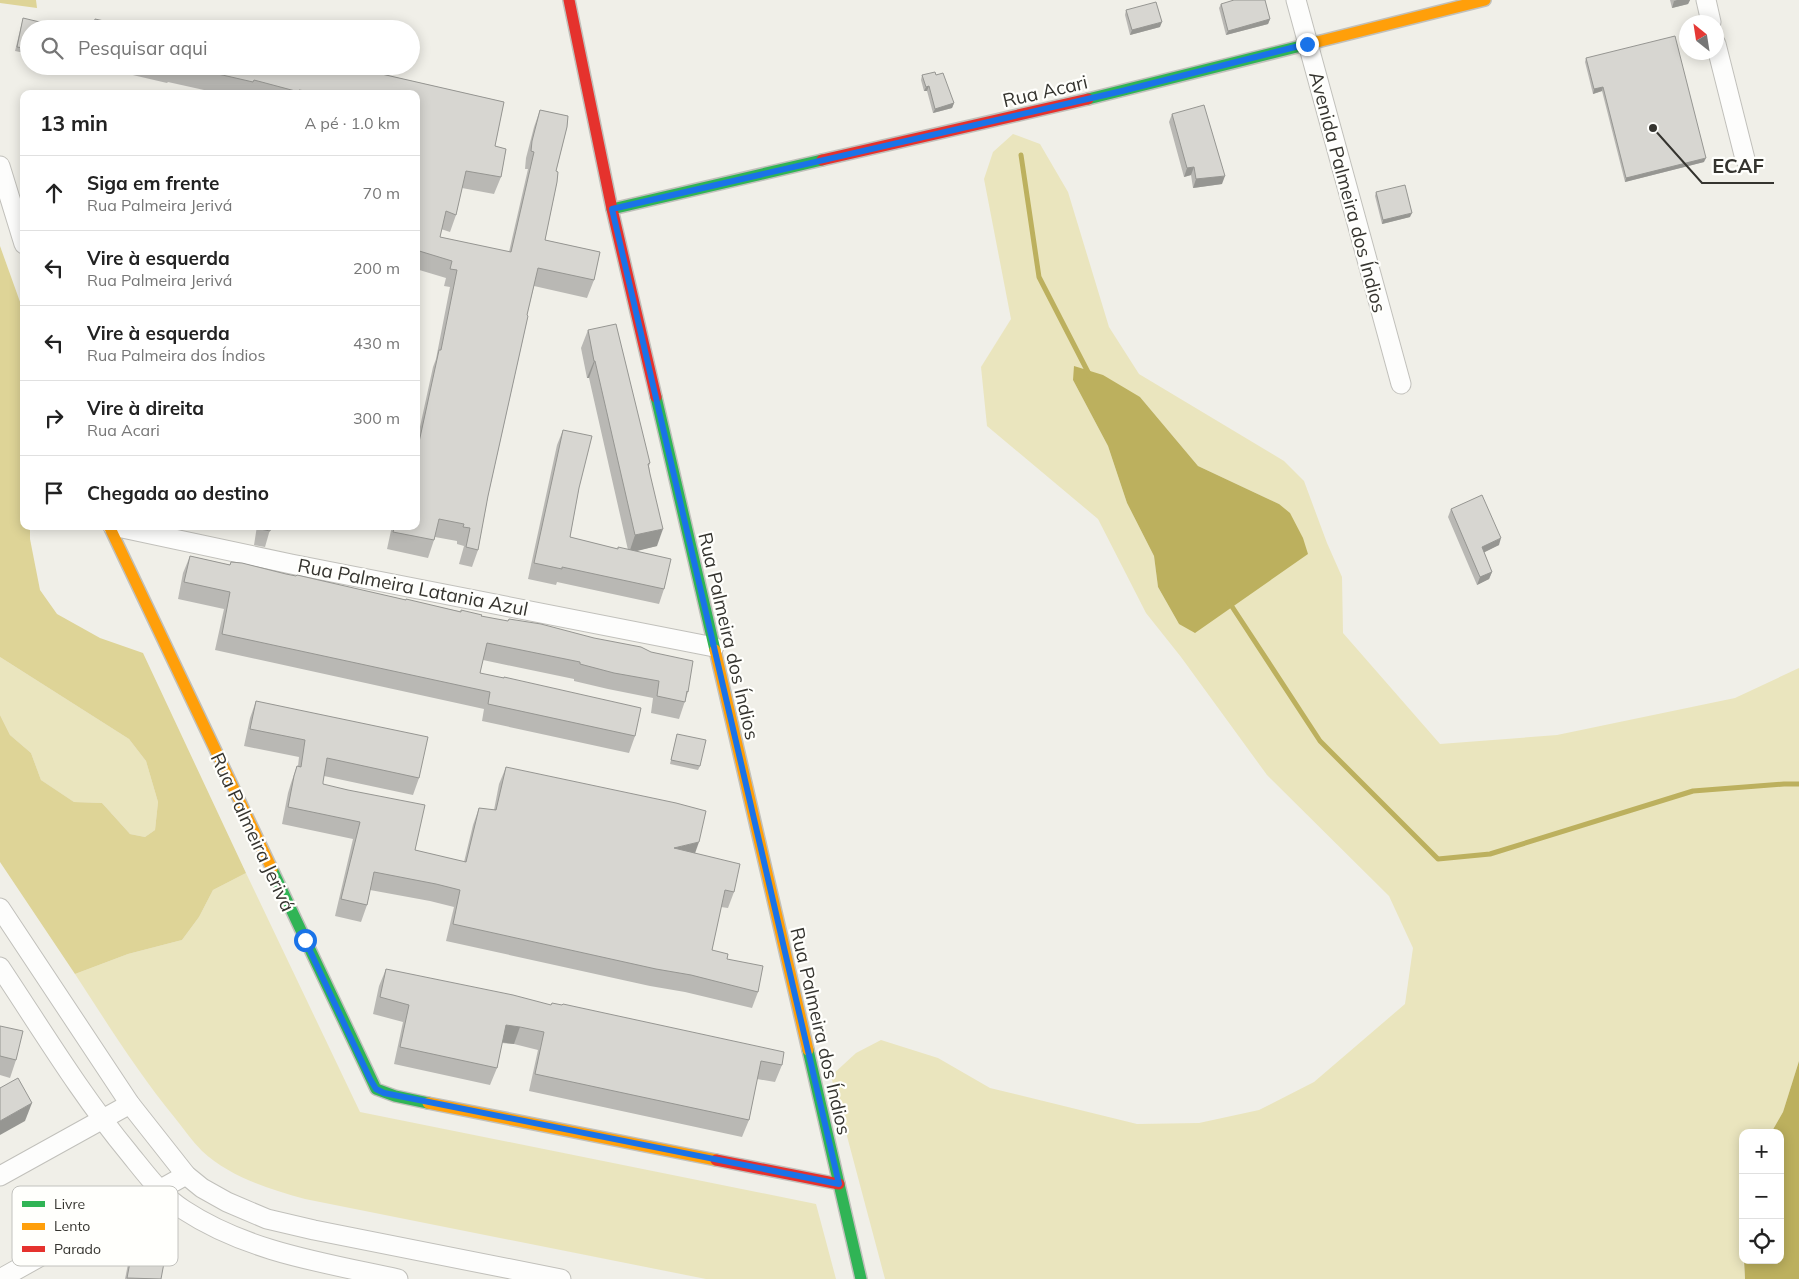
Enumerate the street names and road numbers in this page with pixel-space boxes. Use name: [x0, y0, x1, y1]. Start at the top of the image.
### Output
street label: Avenida Palmeira dos Índios: [1304, 69, 1392, 315]
street label: Rua Acari: [1000, 70, 1090, 112]
street label: Rua Palmeira dos Índios: [693, 530, 765, 742]
street label: Rua Palmeira Latania Azul: [296, 553, 530, 621]
street label: Rua Palmeira Jerivá: [206, 749, 300, 915]
street label: Rua Palmeira dos Índios: [785, 925, 857, 1137]

